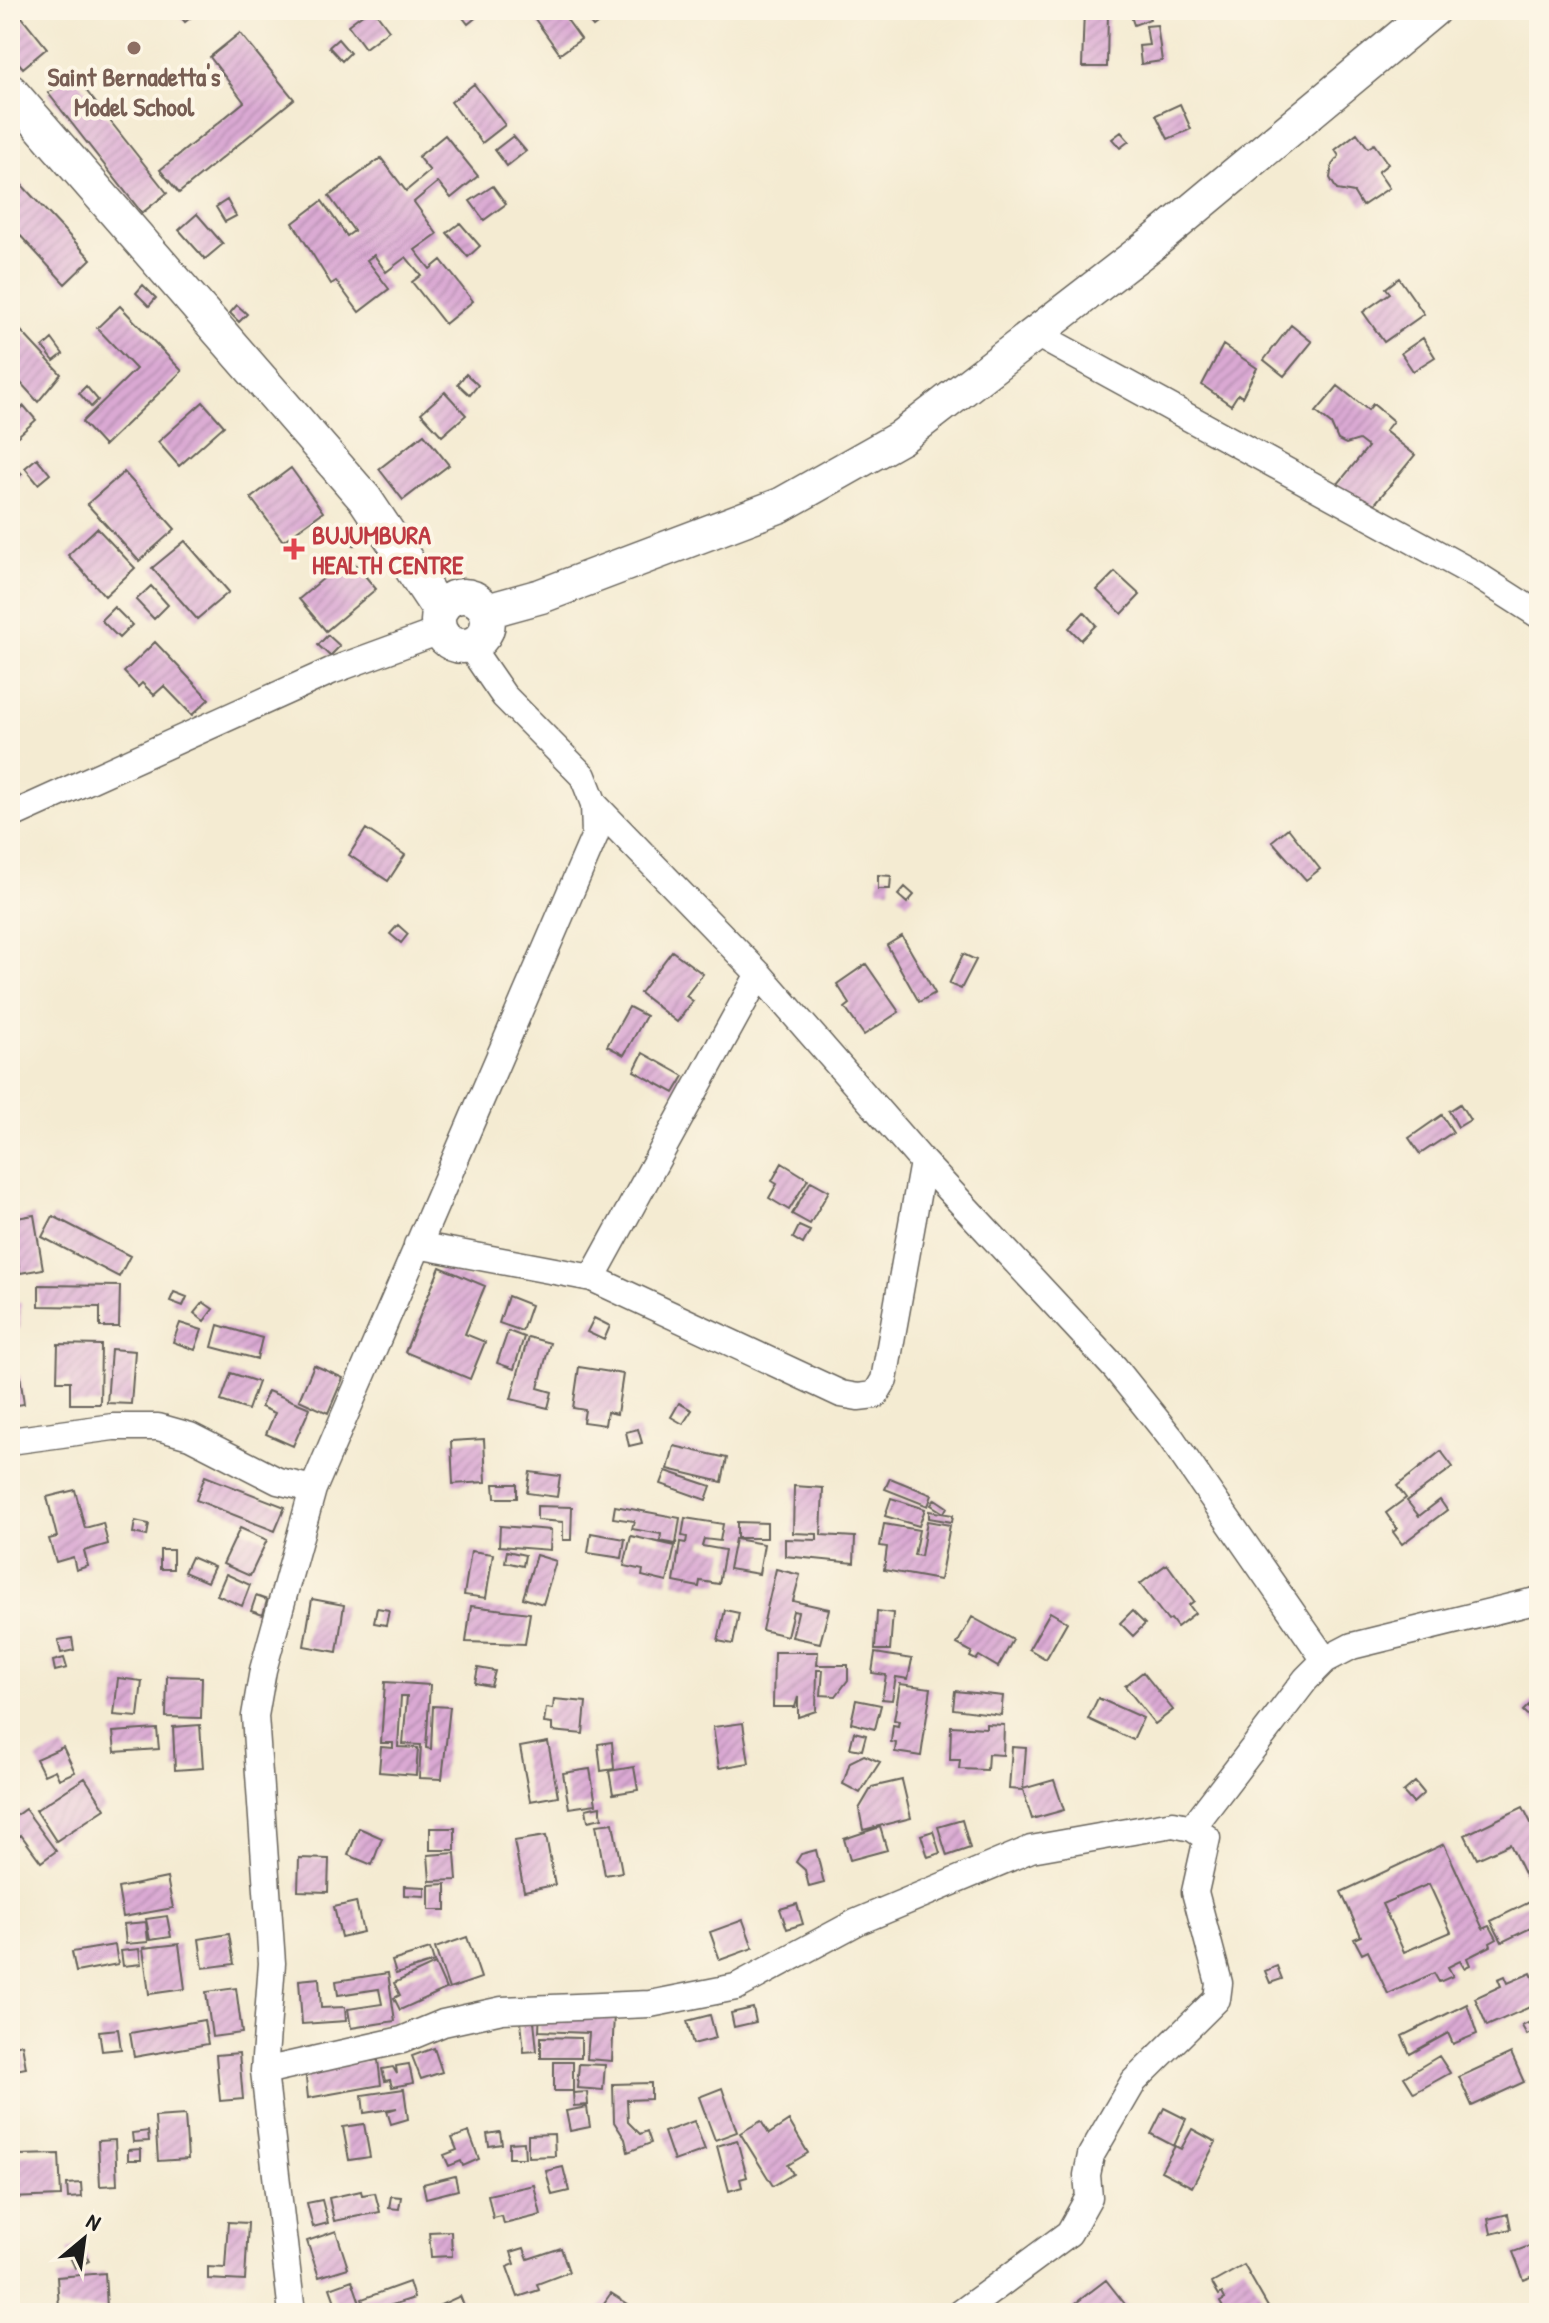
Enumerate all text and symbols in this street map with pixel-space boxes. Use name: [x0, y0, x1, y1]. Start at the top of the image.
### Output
marker: Saint Bernadetta's Model School: [125, 39, 143, 57]
place label: Saint Bernadetta's Model School: [48, 59, 220, 124]
place label: BUJUMBURA HEALTH CENTRE: [312, 517, 464, 582]
marker: BUJUMBURA HEALTH CENTRE: [283, 538, 305, 560]
north arrow: [44, 2199, 124, 2279]
text: N: [81, 2206, 106, 2238]

